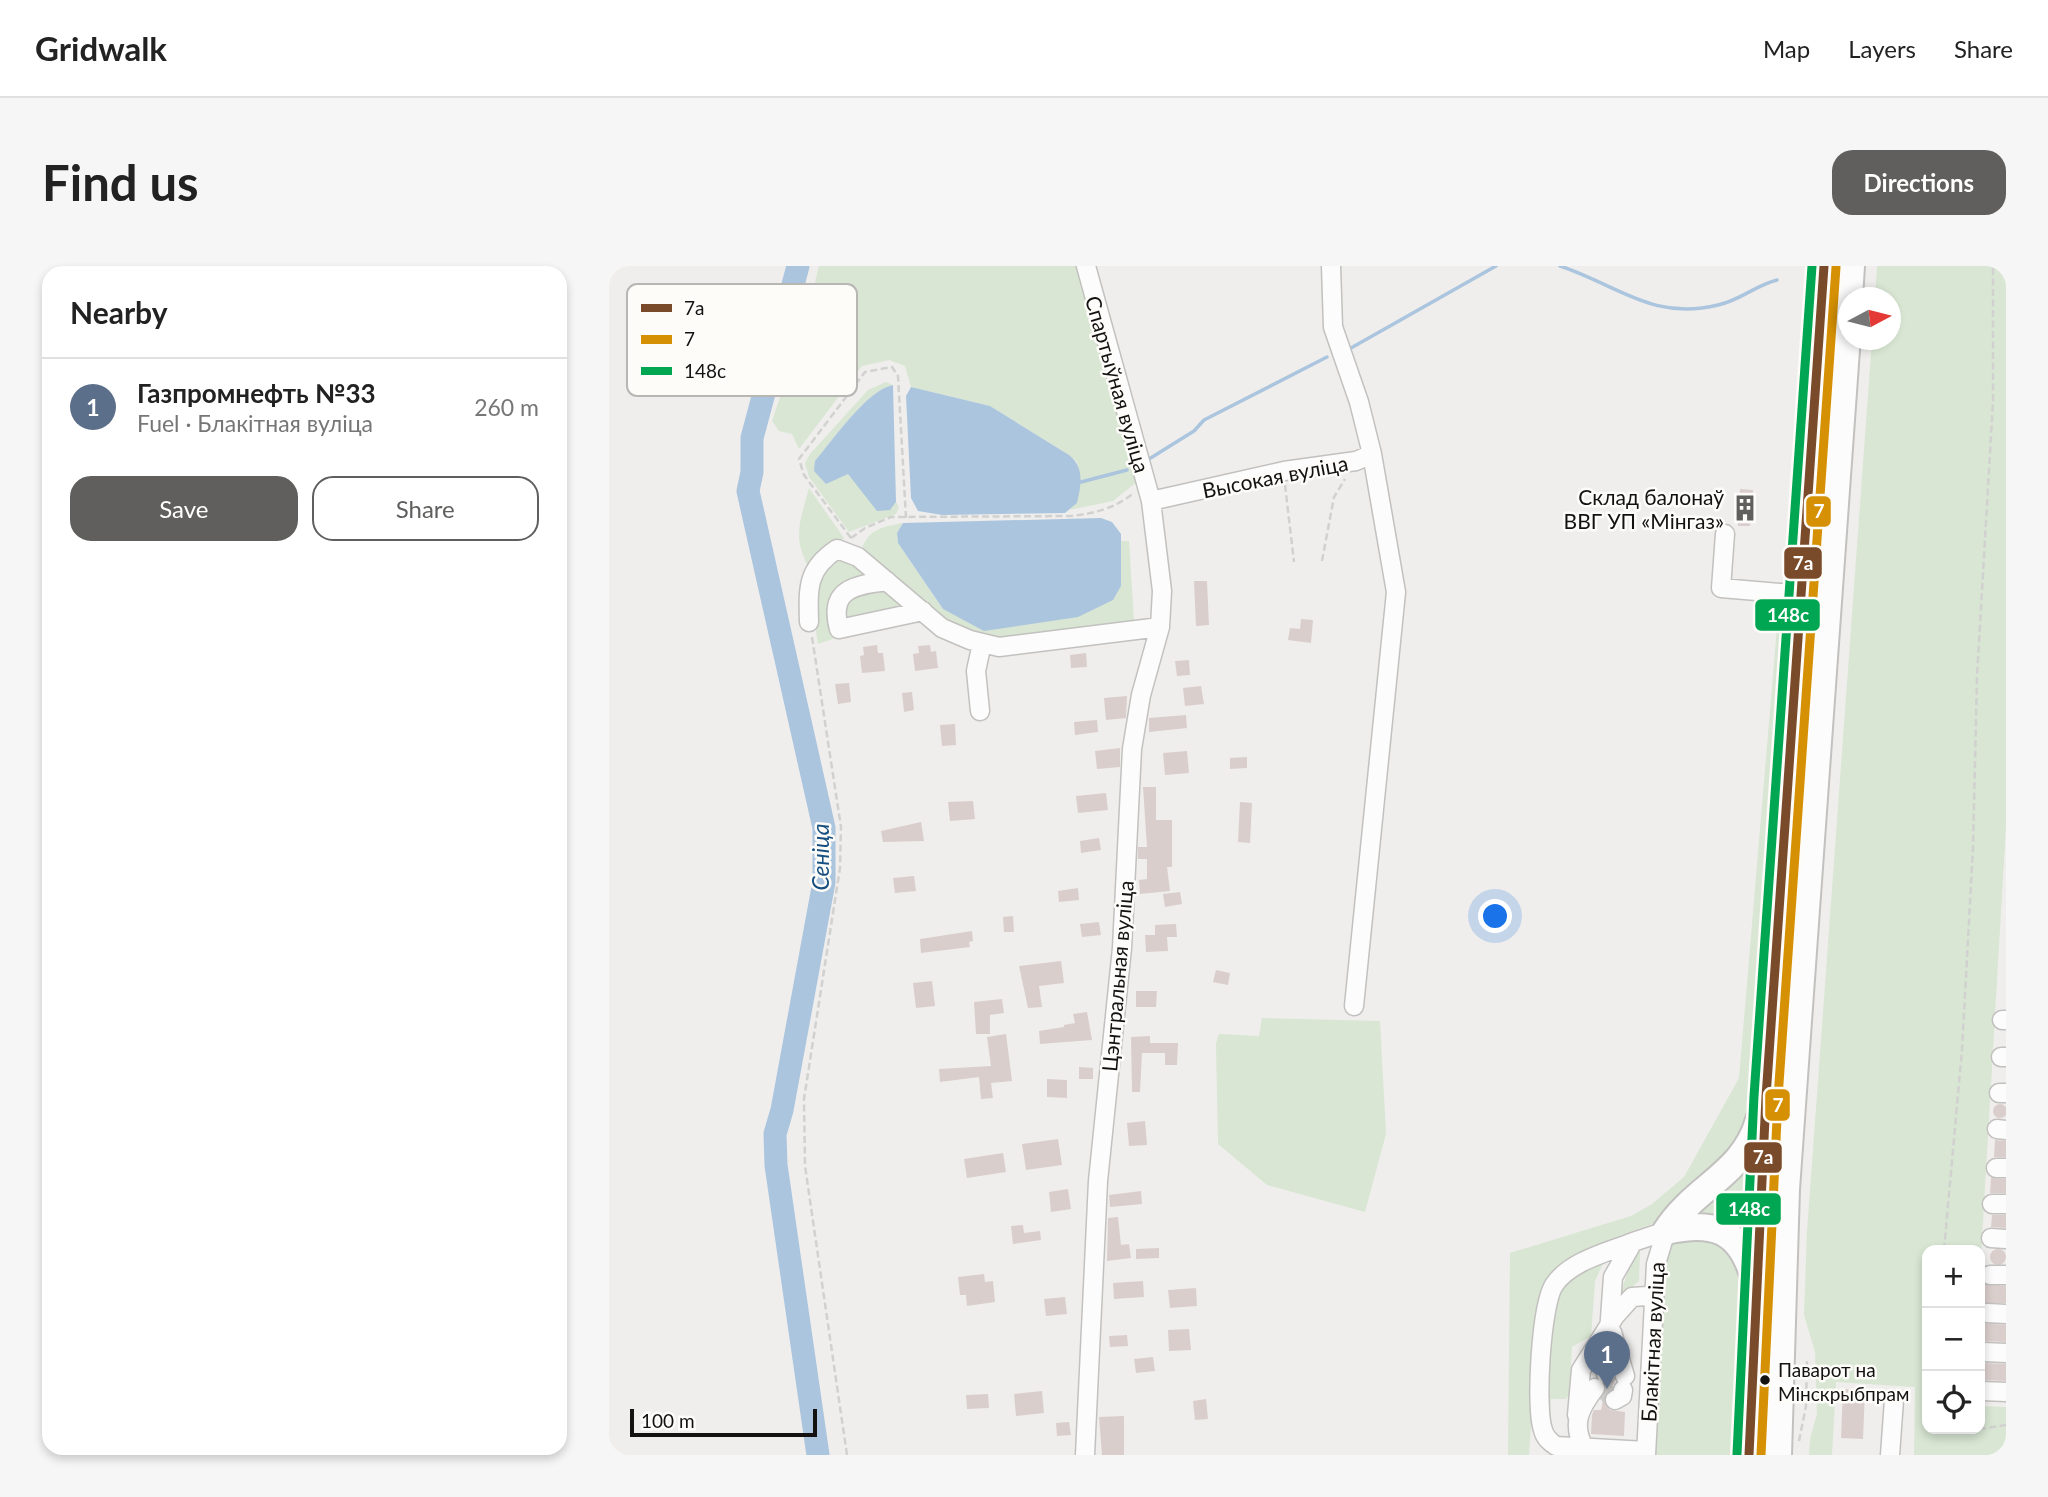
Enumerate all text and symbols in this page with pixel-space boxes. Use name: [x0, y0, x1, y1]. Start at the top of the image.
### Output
text: Gridwalk: [35, 28, 167, 68]
text: Map: [1763, 34, 1810, 63]
text: Layers: [1848, 34, 1916, 63]
text: Share: [1954, 34, 2013, 63]
button: Directions: [1832, 150, 2006, 215]
text: Find us: [42, 153, 199, 211]
legend: [627, 284, 857, 396]
north arrow: [1838, 287, 1901, 350]
street label: Спартыўная вуліца: [1081, 293, 1155, 475]
text: Nearby: [70, 294, 168, 330]
text: 7а: [684, 296, 704, 319]
text: 7: [684, 327, 695, 350]
text: 148с: [684, 359, 726, 382]
text: Газпромнефть №33: [137, 377, 376, 409]
text: 1: [86, 393, 100, 421]
text: 260 m: [474, 393, 539, 421]
text: Fuel · Блакітная вуліца: [137, 409, 373, 437]
street label: Высокая вуліца: [1200, 450, 1350, 502]
button: Save: [70, 476, 298, 541]
button: Share: [312, 476, 539, 541]
place label: Склад балонаў ВВГ УП «Мінгаз»: [1564, 484, 1724, 533]
building icon: Склад балонаў ВВГ УП «Мінгаз»: [1730, 493, 1760, 523]
line badge: 7: [1805, 495, 1832, 528]
text: 7: [1813, 499, 1825, 522]
line badge: 7а: [1783, 546, 1823, 580]
text: 7а: [1793, 551, 1813, 574]
line badge: 148с: [1754, 598, 1821, 632]
text: 148с: [1767, 603, 1809, 626]
water label: Сеніца: [806, 823, 834, 891]
street label: Цэнтральная вуліца: [1096, 879, 1138, 1073]
your location: [1478, 899, 1512, 933]
line badge: 7: [1764, 1088, 1791, 1122]
text: 7: [1772, 1093, 1784, 1116]
line badge: 7а: [1743, 1141, 1783, 1174]
text: 7а: [1753, 1145, 1773, 1168]
line badge: 148с: [1715, 1192, 1782, 1226]
text: 148с: [1728, 1197, 1770, 1220]
map controls: [1922, 1245, 1985, 1434]
button: +: [1922, 1245, 1985, 1308]
street label: Блакітная вуліца: [1635, 1261, 1669, 1423]
button: −: [1922, 1308, 1985, 1371]
pin: 1: [1584, 1331, 1630, 1389]
place label: Паварот на Мінскрыбпрам: [1778, 1358, 1909, 1405]
button: locate: [1922, 1371, 1985, 1434]
marker: Паварот на Мінскрыбпрам: [1758, 1373, 1772, 1387]
scale bar: [630, 1406, 817, 1438]
text: 100 m: [641, 1409, 695, 1432]

